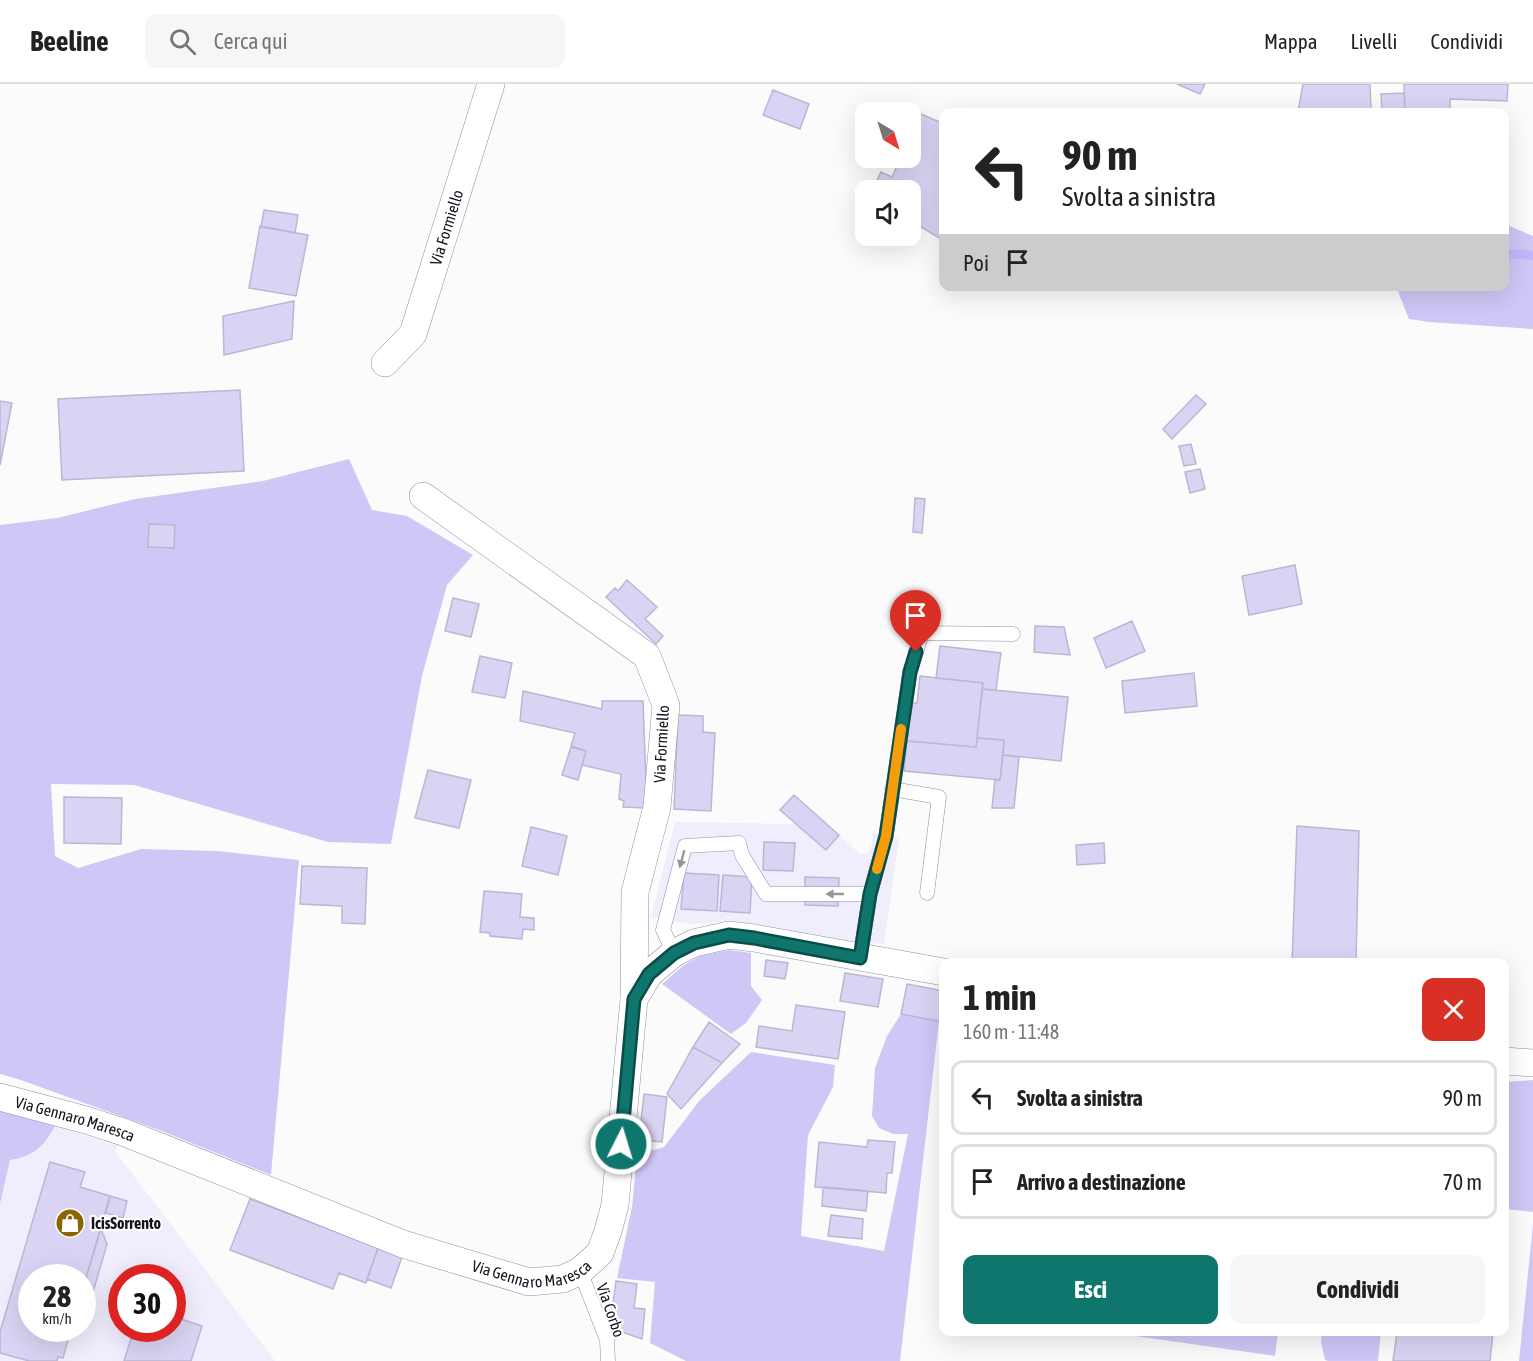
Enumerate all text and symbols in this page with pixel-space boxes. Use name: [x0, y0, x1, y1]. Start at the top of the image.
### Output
search box: [145, 14, 565, 68]
text: Beeline: [30, 25, 109, 57]
icon: search: [166, 25, 199, 58]
text: Cerca qui: [214, 28, 288, 54]
text: Mappa: [1264, 29, 1318, 53]
text: Livelli: [1351, 29, 1397, 53]
text: Condividi: [1430, 29, 1503, 53]
north arrow: [855, 102, 921, 168]
map controls: [855, 102, 921, 246]
text: 90 m: [1062, 131, 1137, 179]
icon: left: [963, 132, 1041, 210]
button: sound: [855, 180, 921, 246]
text: Svolta a sinistra: [1062, 181, 1216, 212]
street label: Via Formiello: [426, 187, 466, 267]
icon: arrive: [1001, 246, 1034, 279]
text: Poi: [963, 250, 989, 276]
pin: [890, 590, 941, 652]
icon: arrive: [899, 599, 932, 632]
street label: Via Formiello: [650, 705, 672, 783]
one-way arrow: [677, 850, 686, 868]
one-way arrow: [825, 889, 844, 899]
text: 1 min: [963, 976, 1037, 1018]
button: close: [1422, 978, 1485, 1041]
text: 160 m · 11:48: [963, 1020, 1059, 1043]
icon: left: [966, 1081, 999, 1114]
text: Svolta a sinistra: [1017, 1085, 1143, 1111]
text: 90 m: [1442, 1085, 1482, 1111]
street label: Via Gennaro Maresca: [13, 1092, 137, 1145]
position arrow: [589, 1112, 653, 1176]
icon: arrive: [966, 1165, 999, 1198]
text: Arrivo a destinazione: [1017, 1169, 1186, 1195]
text: 70 m: [1442, 1169, 1482, 1195]
shop icon: IcisSorrento: [54, 1207, 86, 1239]
place label: IcisSorrento: [91, 1214, 161, 1232]
button: Esci: [963, 1255, 1218, 1324]
button: Condividi: [1230, 1255, 1485, 1324]
street label: Via Gennaro Maresca: [470, 1256, 595, 1291]
speed limit sign: 30: [108, 1264, 186, 1342]
text: 28: [43, 1279, 71, 1313]
street label: Via Corbo: [593, 1281, 629, 1339]
text: km/h: [42, 1310, 72, 1327]

